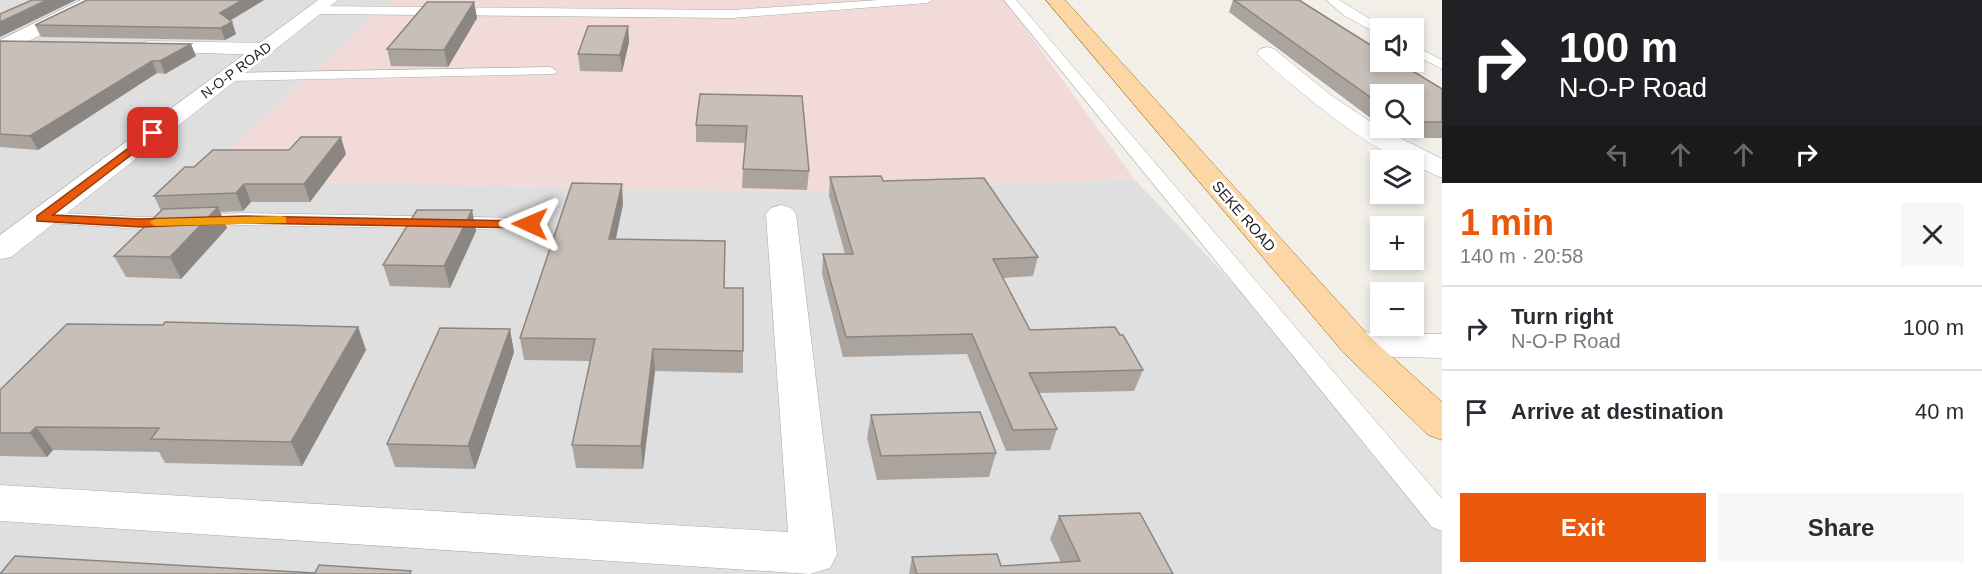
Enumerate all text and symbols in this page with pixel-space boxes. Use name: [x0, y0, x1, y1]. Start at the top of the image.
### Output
map controls: [1370, 18, 1424, 336]
button: sound: [1370, 18, 1424, 72]
icon: right: [1460, 24, 1538, 102]
text: 100 m: [1559, 24, 1678, 71]
street label: N-O-P ROAD: [198, 38, 274, 102]
text: N-O-P Road: [1559, 73, 1707, 103]
button: search: [1370, 84, 1424, 138]
pin: [127, 107, 178, 158]
icon: arrive: [136, 116, 169, 149]
icon: left: [1601, 138, 1634, 171]
icon: ahead: [1664, 138, 1697, 171]
icon: ahead: [1727, 138, 1760, 171]
icon: right: [1790, 138, 1823, 171]
button: layers: [1370, 150, 1424, 204]
street label: SEKE ROAD: [1209, 177, 1279, 255]
position arrow: [498, 192, 562, 256]
text: 1 min: [1460, 202, 1554, 243]
button: close: [1901, 203, 1964, 266]
button: +: [1370, 216, 1424, 270]
text: 140 m · 20:58: [1460, 245, 1583, 267]
button: −: [1370, 282, 1424, 336]
text: Turn right: [1511, 304, 1613, 329]
icon: right: [1460, 312, 1493, 345]
text: 100 m: [1903, 315, 1964, 340]
text: N-O-P Road: [1511, 330, 1621, 352]
icon: arrive: [1460, 396, 1493, 429]
text: Arrive at destination: [1511, 399, 1724, 424]
text: 40 m: [1915, 399, 1964, 424]
button: Exit: [1460, 493, 1706, 562]
button: Share: [1718, 493, 1964, 562]

